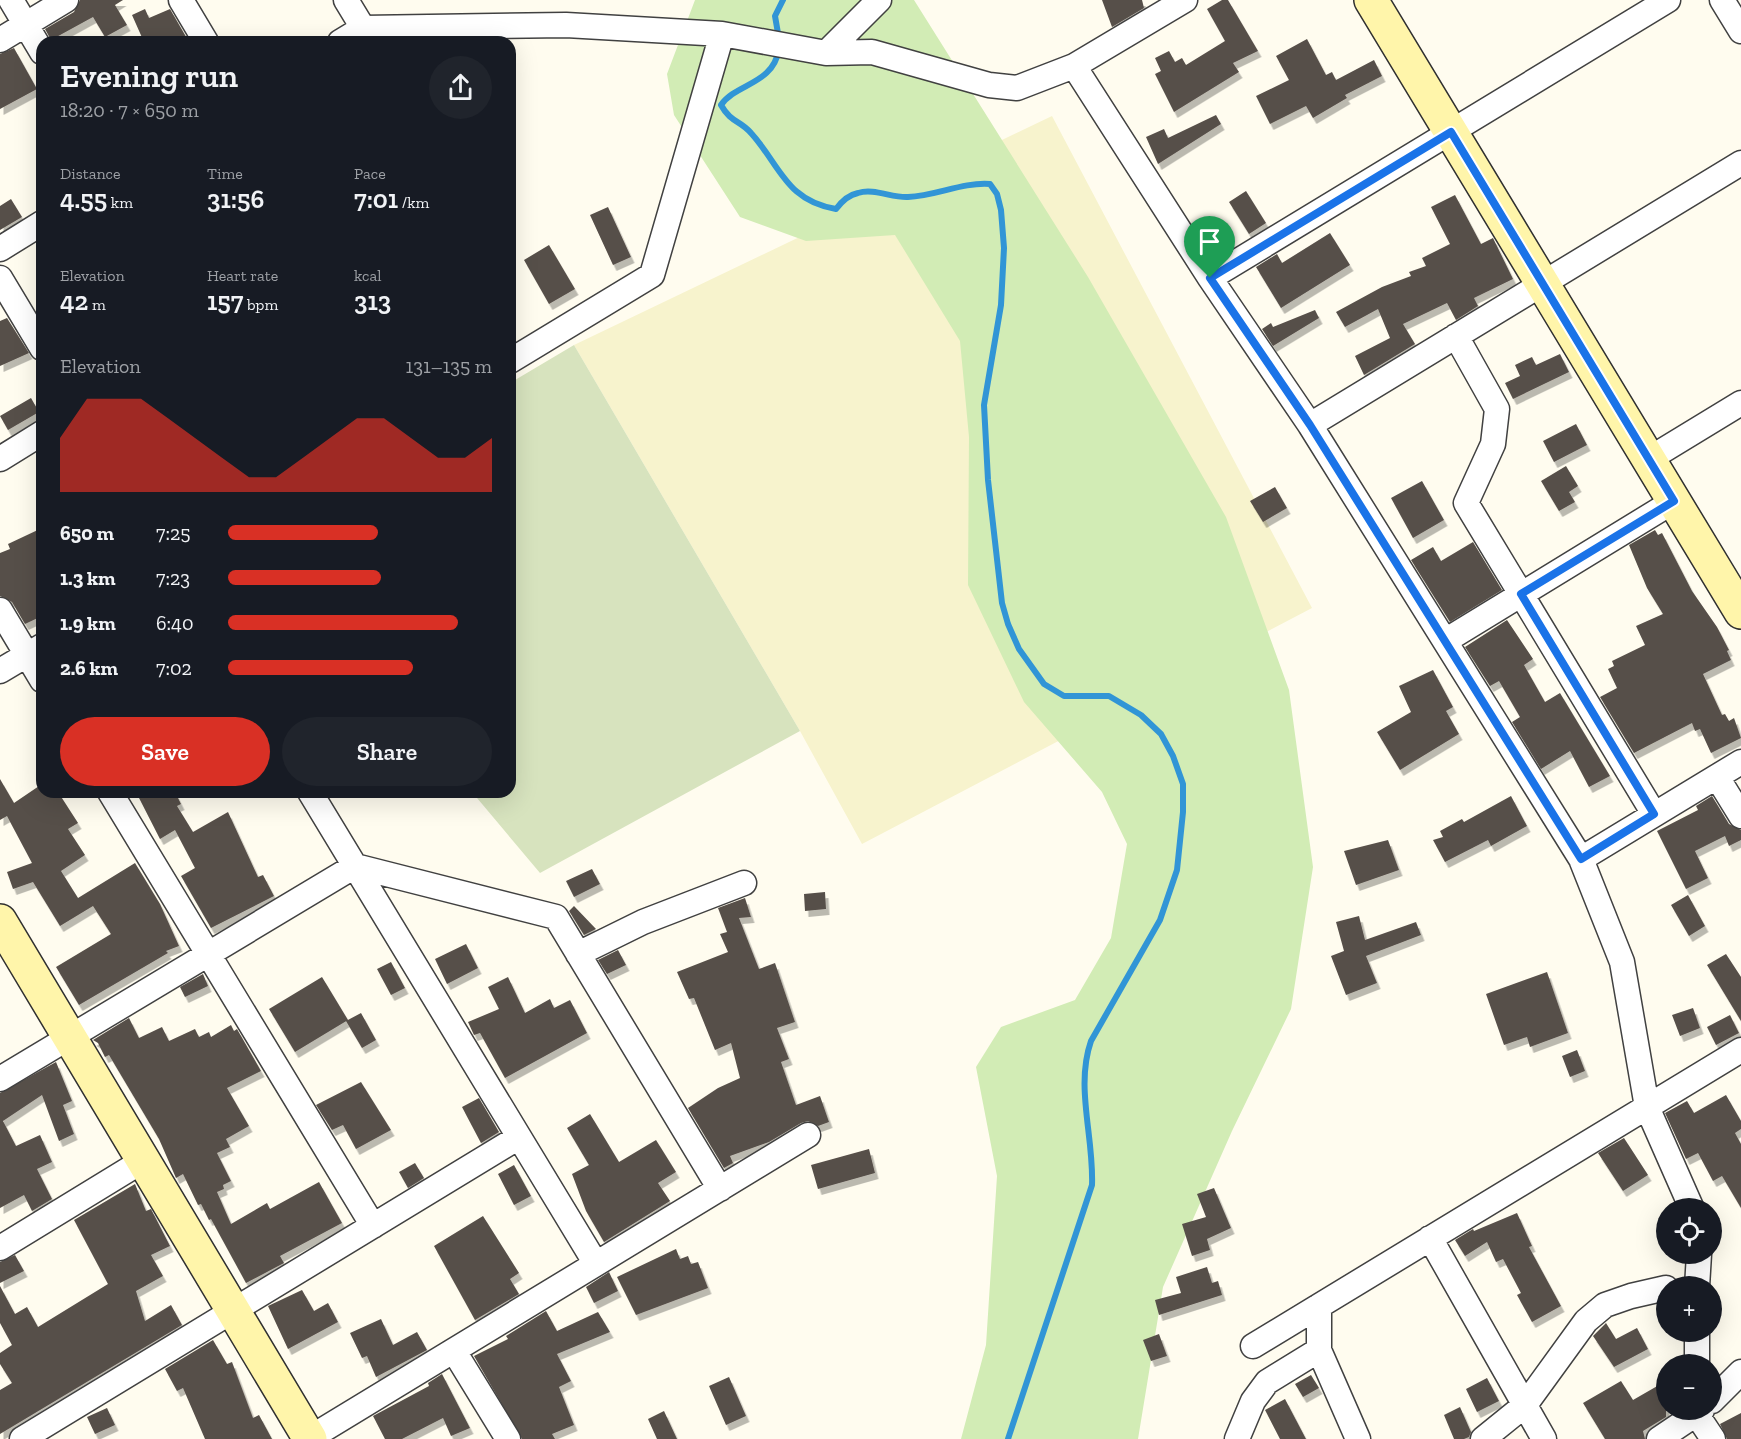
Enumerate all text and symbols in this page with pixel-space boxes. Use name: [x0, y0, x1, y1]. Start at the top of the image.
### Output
text: Evening run: [60, 56, 238, 95]
button: share: [429, 56, 492, 119]
text: 18:20 · 7 × 650 m: [60, 98, 199, 122]
text: Distance: [60, 164, 121, 183]
text: Time: [207, 164, 243, 183]
text: Pace: [354, 164, 386, 183]
text: 4.55: [60, 183, 107, 215]
text: 31:56: [207, 183, 264, 215]
text: 7:01: [354, 183, 398, 215]
text: km: [107, 193, 133, 212]
text: /km: [398, 193, 429, 212]
pin: [1184, 216, 1235, 278]
icon: arrive: [1193, 225, 1226, 258]
text: Elevation: [60, 266, 125, 285]
text: Heart rate: [207, 266, 278, 285]
text: kcal: [354, 266, 381, 285]
text: 42: [60, 285, 88, 317]
text: 157: [207, 285, 243, 317]
text: 313: [354, 285, 391, 317]
text: m: [88, 295, 106, 314]
text: bpm: [243, 295, 278, 314]
text: Elevation: [60, 354, 141, 378]
text: 131–135 m: [405, 354, 492, 378]
text: 650 m: [60, 521, 114, 545]
text: 7:25: [156, 521, 190, 545]
text: 1.3 km: [60, 566, 116, 590]
text: 7:23: [156, 566, 190, 590]
text: 1.9 km: [60, 611, 116, 635]
text: 6:40: [156, 611, 193, 635]
text: 2.6 km: [60, 656, 118, 680]
text: 7:02: [156, 656, 192, 680]
button: Save: [60, 717, 270, 786]
button: Share: [282, 717, 492, 786]
map controls: [1656, 1198, 1722, 1420]
button: locate: [1656, 1198, 1722, 1264]
button: +: [1656, 1276, 1722, 1342]
button: −: [1656, 1354, 1722, 1420]

